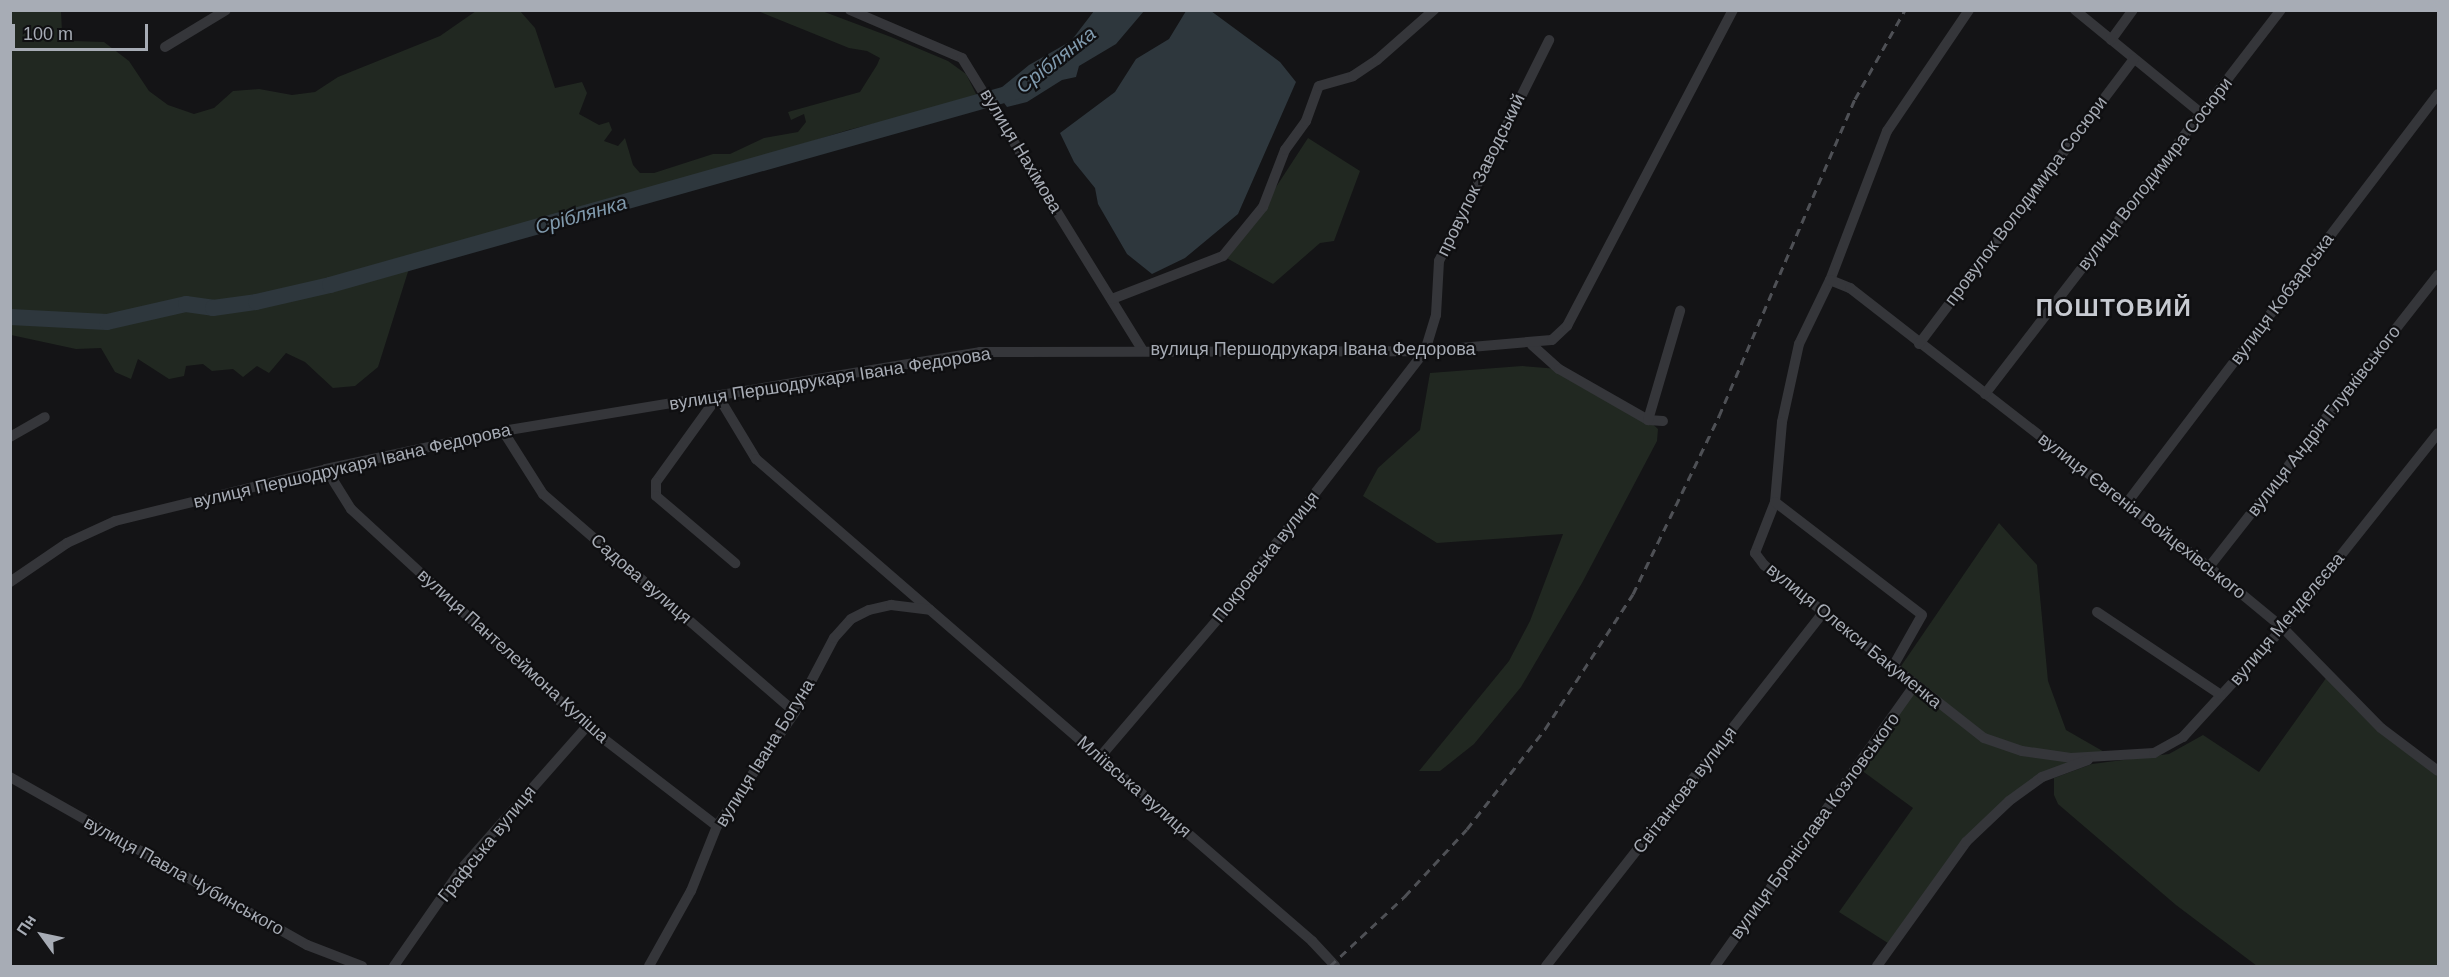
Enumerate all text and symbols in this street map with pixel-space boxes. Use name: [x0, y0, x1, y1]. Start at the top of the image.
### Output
scale bar: [15, 12, 152, 50]
water label: Сріблянка: [1011, 21, 1101, 99]
text: 100 m: [23, 24, 73, 44]
street label: вулиця Володимира Сосюри: [2073, 73, 2237, 275]
street label: вулиця Нахімова: [975, 85, 1067, 217]
street label: провулок Заводський: [1432, 90, 1530, 260]
street label: провулок Володимира Сосюри: [1940, 92, 2112, 310]
water label: Сріблянка: [532, 190, 630, 240]
street label: вулиця Кобзарська: [2226, 229, 2338, 369]
district label: ПОШТОВИЙ: [2036, 294, 2192, 322]
street label: вулиця Андрія Глувківського: [2243, 321, 2405, 521]
street label: вулиця Першодрукаря Івана Федорова: [1150, 338, 1476, 360]
street label: вулиця Першодрукаря Івана Федорова: [668, 343, 992, 415]
street label: вулиця Першодрукаря Івана Федорова: [191, 419, 513, 513]
street label: вулиця Євгенія Войцехівського: [2034, 428, 2250, 604]
street label: Покровська вулиця: [1208, 487, 1324, 627]
street label: Садова вулиця: [586, 529, 696, 629]
street label: вулиця Менделєєва: [2225, 548, 2349, 690]
street label: вулиця Олекси Бакуменка: [1762, 559, 1946, 713]
street label: вулиця Пантелеймона Куліша: [413, 564, 613, 748]
street label: вулиця Івана Богуна: [711, 675, 819, 831]
street label: вулиця Броніслава Козловського: [1726, 709, 1904, 943]
street label: Світанкова вулиця: [1629, 722, 1741, 858]
street label: Мліївська вулиця: [1073, 732, 1195, 842]
street label: Графська вулиця: [433, 781, 541, 907]
street label: вулиця Павла Чубинського: [80, 812, 288, 940]
north arrow: [12, 905, 72, 965]
text: Пн: [14, 911, 39, 938]

